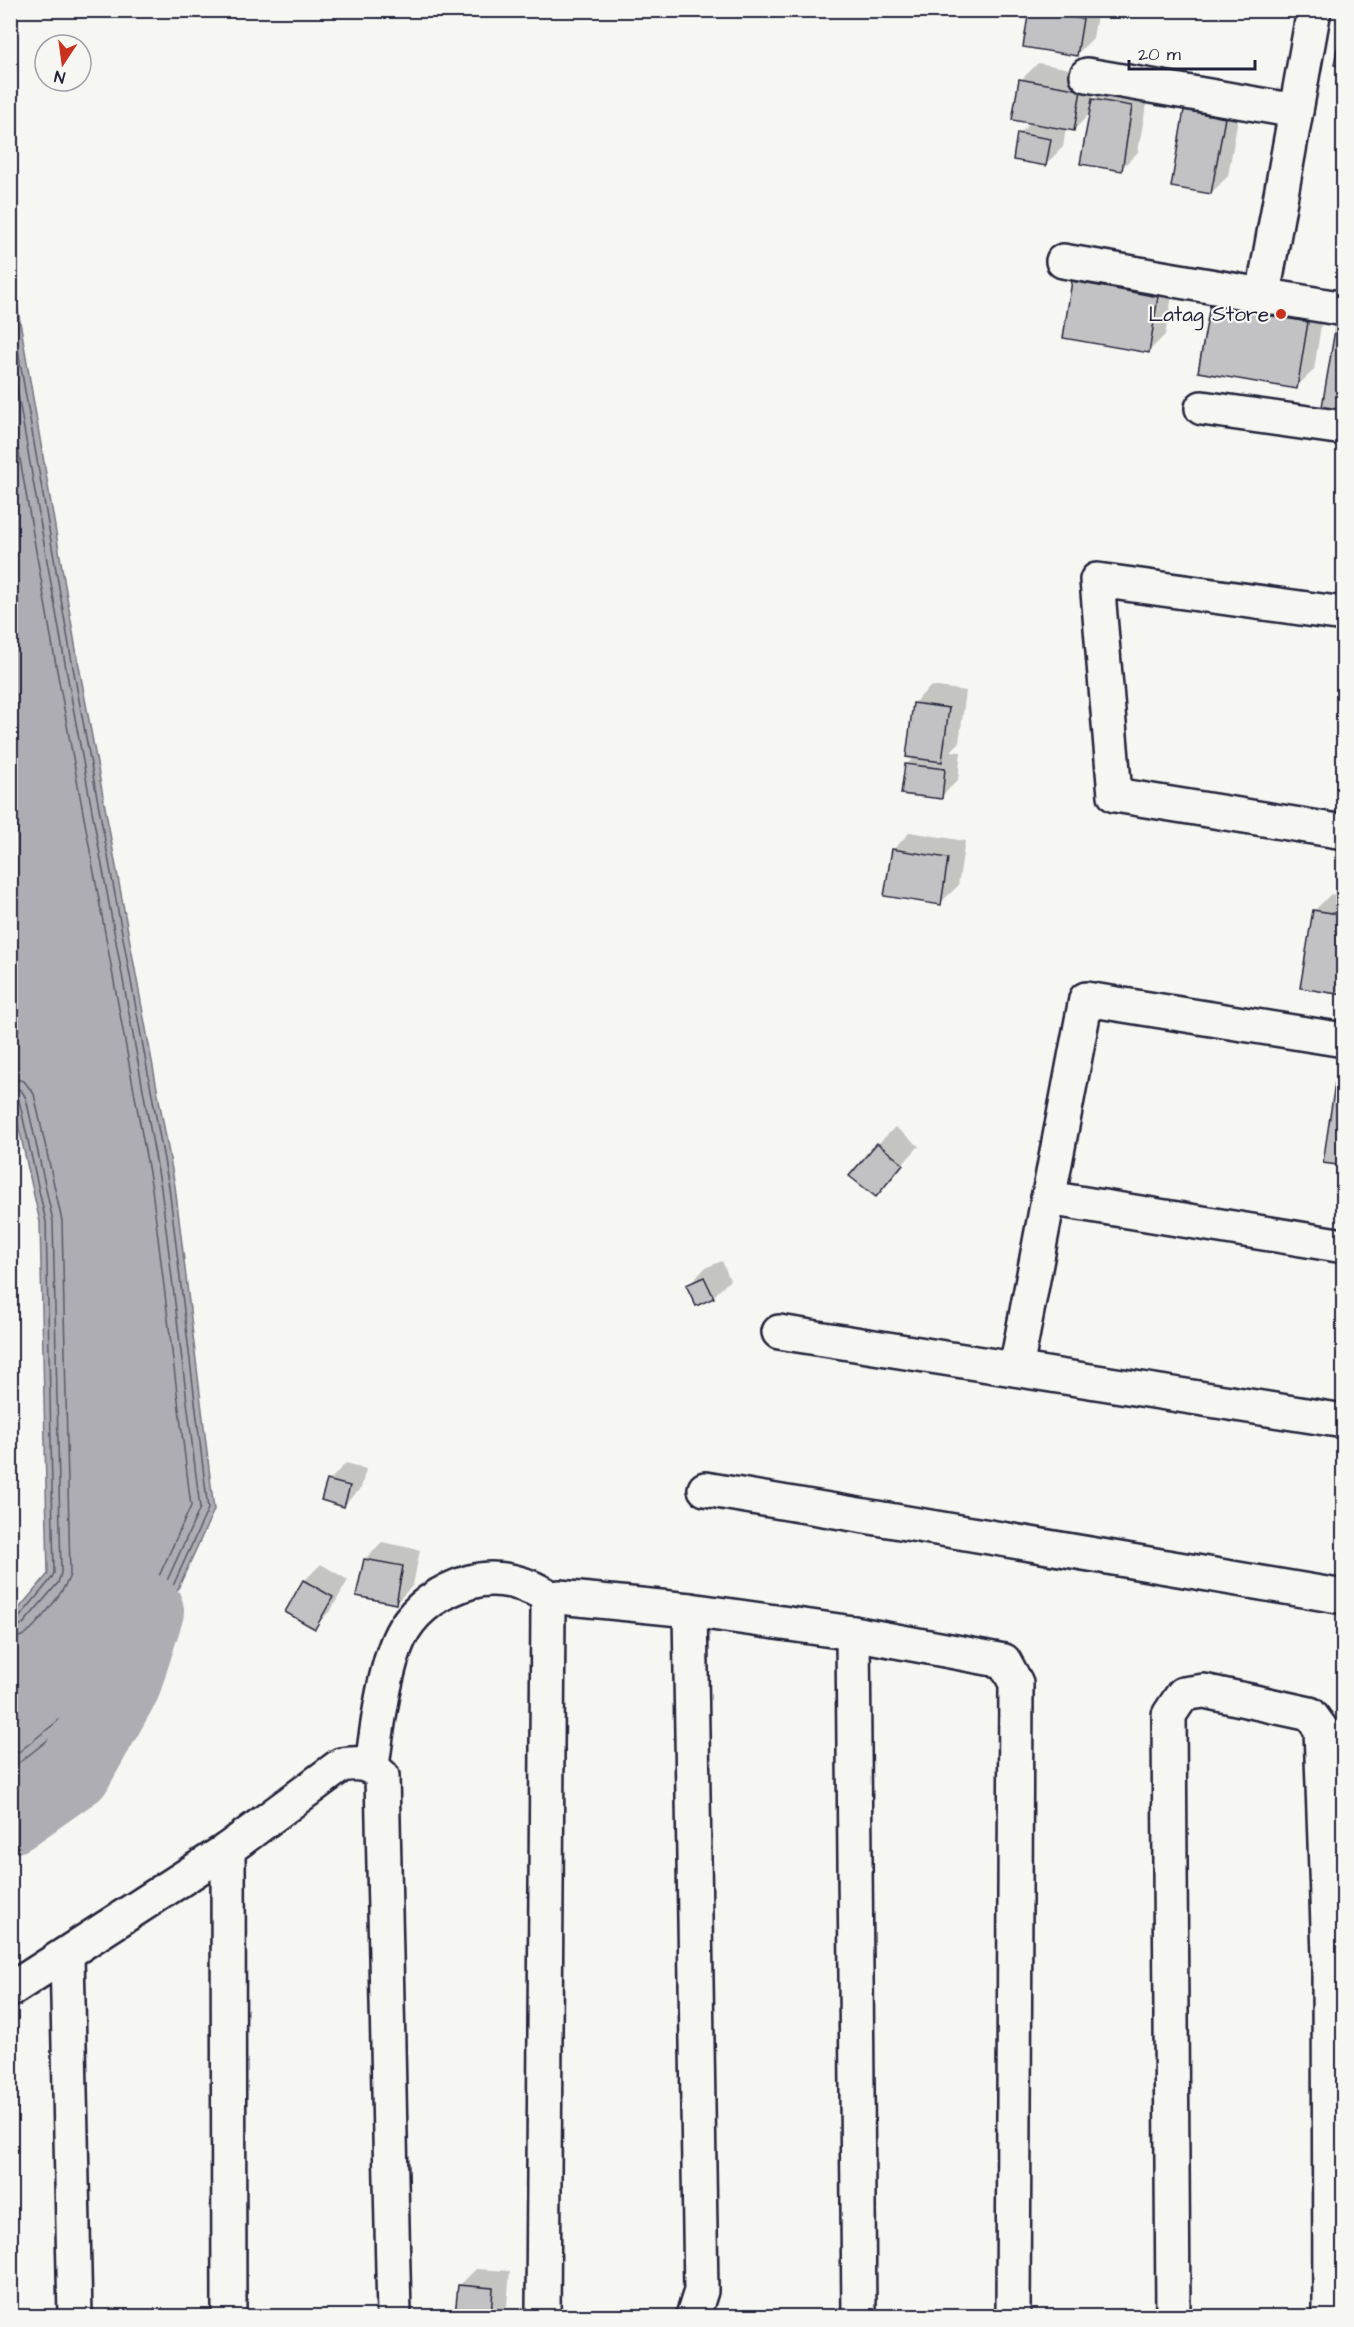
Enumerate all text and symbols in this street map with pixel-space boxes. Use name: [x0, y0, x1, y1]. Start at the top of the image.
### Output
north arrow: [33, 33, 93, 93]
scale bar: [1129, 33, 1255, 71]
text: 20 m: [1138, 42, 1181, 67]
text: N: [52, 65, 67, 88]
place label: Latag Store: [1149, 300, 1269, 331]
marker: Latag Store: [1274, 307, 1288, 321]

